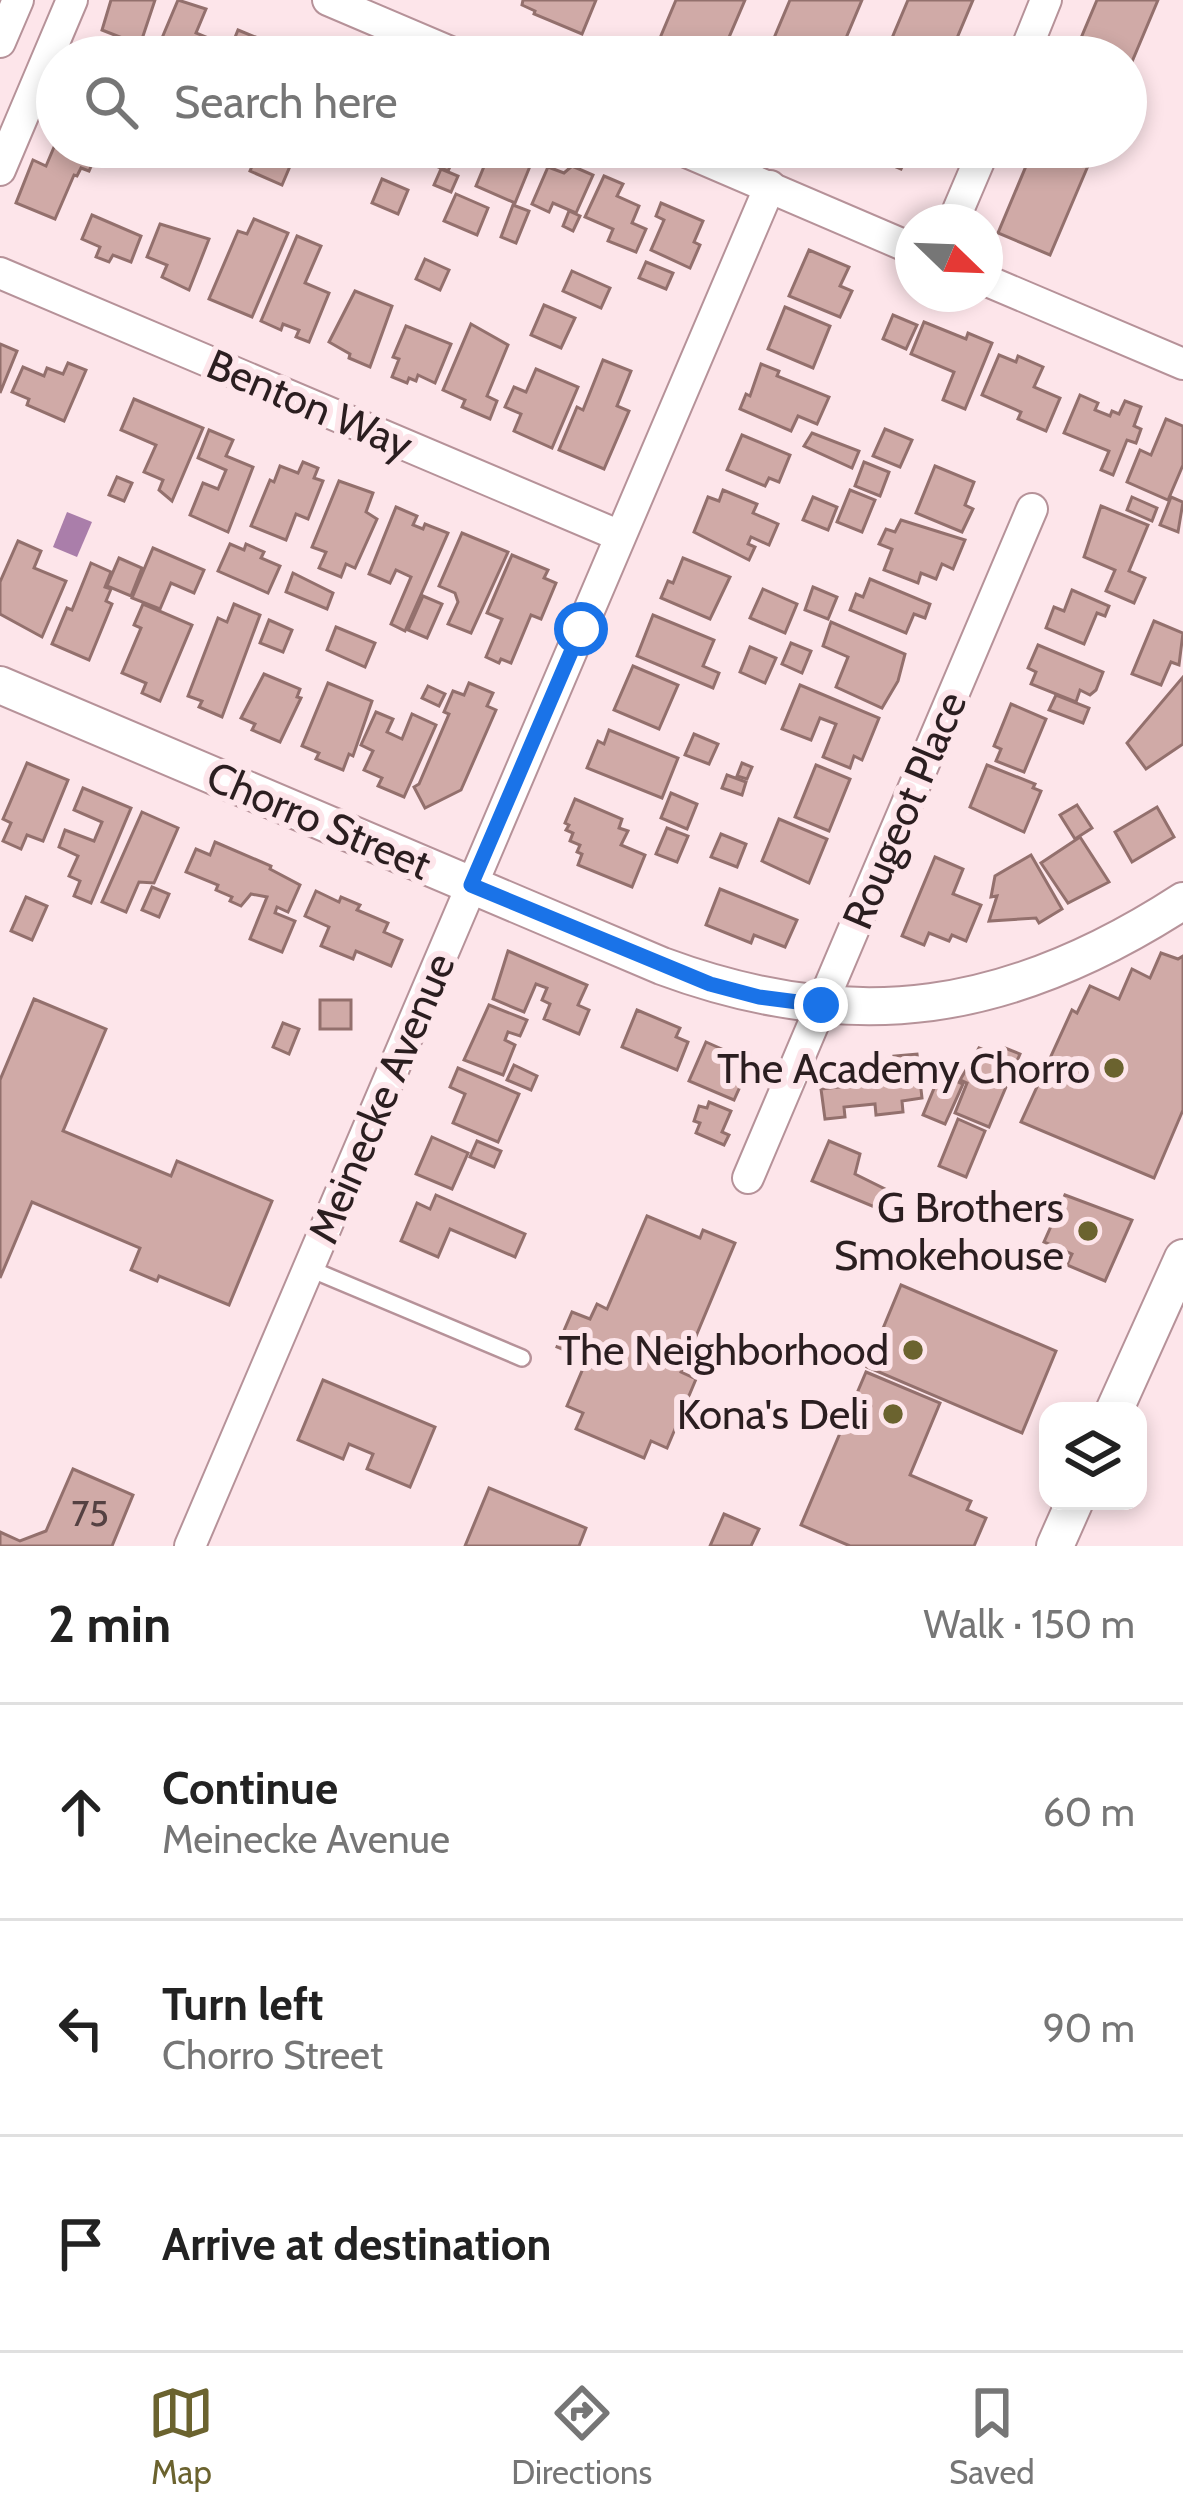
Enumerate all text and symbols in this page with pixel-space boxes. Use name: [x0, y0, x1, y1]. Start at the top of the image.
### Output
search box: [36, 36, 1147, 168]
icon: search: [78, 69, 144, 135]
text: Search here: [174, 75, 398, 129]
north arrow: [895, 204, 1003, 312]
street label: Benton Way: [199, 337, 421, 471]
route start: [554, 602, 608, 656]
street label: Rougeot Place: [831, 684, 977, 936]
street label: Chorro Street: [199, 750, 439, 890]
street label: Meinecke Avenue: [296, 945, 466, 1251]
route end: [794, 978, 848, 1032]
place label: The Academy Chorro: [717, 1042, 1090, 1094]
marker: The Academy Chorro: [1101, 1055, 1127, 1081]
place label: G Brothers Smokehouse: [834, 1181, 1064, 1281]
marker: G Brothers Smokehouse: [1075, 1218, 1101, 1244]
place label: The Neighborhood: [558, 1324, 889, 1376]
marker: The Neighborhood: [900, 1337, 926, 1363]
place label: Kona's Deli: [677, 1388, 869, 1440]
marker: Kona's Deli: [880, 1401, 906, 1427]
map controls: [1039, 1402, 1147, 1510]
button: layers: [1039, 1402, 1147, 1510]
house number: 75: [71, 1491, 109, 1535]
text: 2 min: [48, 1593, 171, 1655]
text: Walk · 150 m: [923, 1600, 1135, 1648]
text: Continue: [162, 1761, 338, 1815]
icon: ahead: [48, 1779, 114, 1845]
text: 60 m: [1043, 1788, 1135, 1836]
text: Meinecke Avenue: [162, 1815, 450, 1863]
text: Turn left: [162, 1977, 324, 2031]
icon: left: [48, 1995, 114, 2061]
text: 90 m: [1043, 2004, 1135, 2052]
text: Chorro Street: [162, 2031, 383, 2079]
icon: arrive: [48, 2211, 114, 2277]
text: Arrive at destination: [162, 2217, 551, 2271]
tab: Map: [148, 2380, 214, 2492]
tab: Directions: [511, 2380, 652, 2492]
tab: Saved: [949, 2380, 1035, 2492]

